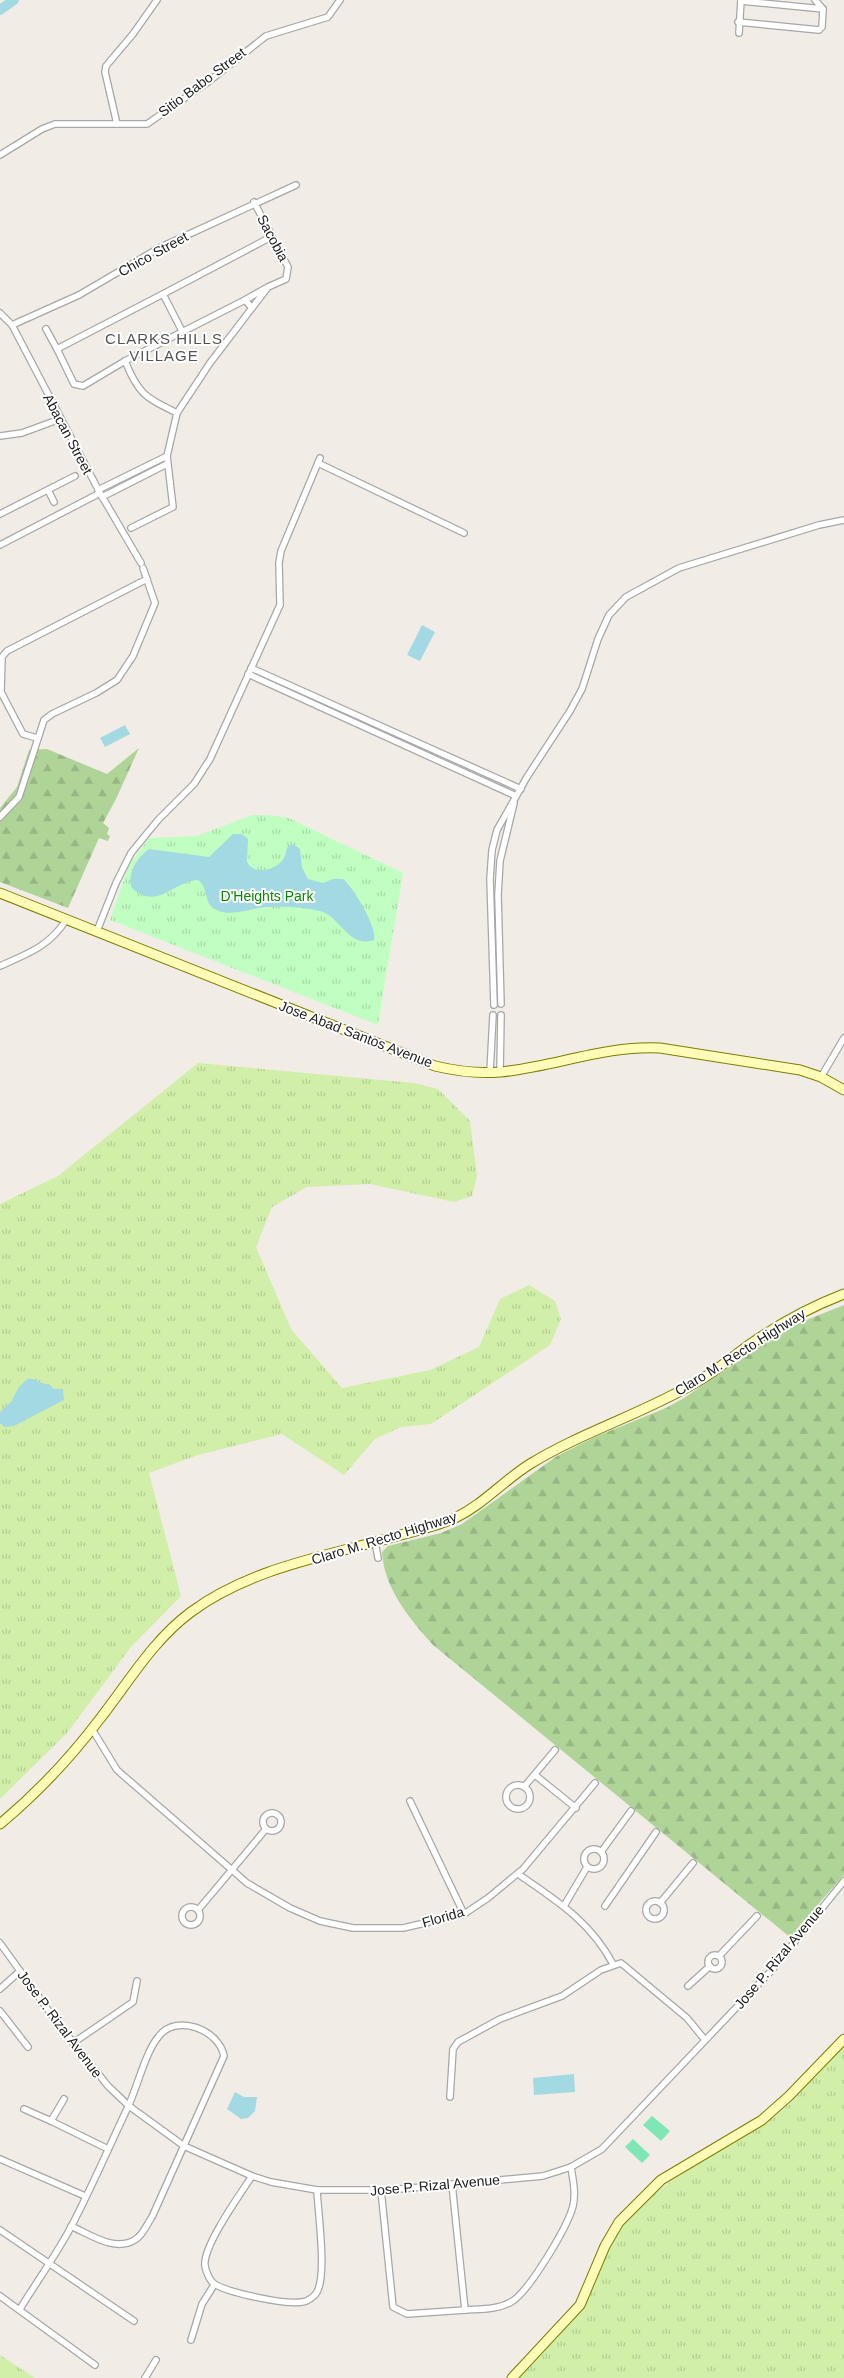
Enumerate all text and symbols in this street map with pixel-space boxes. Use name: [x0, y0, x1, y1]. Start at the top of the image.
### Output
street label: Sitio Babo Street: [155, 44, 249, 120]
street label: Sacobia: [254, 212, 292, 264]
street label: Chico Street: [115, 228, 191, 280]
district label: CLARKS HILLS VILLAGE: [105, 330, 223, 364]
street label: Abacan Street: [40, 391, 96, 477]
park label: D'Heights Park: [221, 888, 314, 904]
street label: Jose Abad Santos Avenue: [277, 997, 435, 1071]
street label: Claro M. Recto Highway: [672, 1305, 808, 1399]
street label: Claro M. Recto Highway: [309, 1508, 459, 1568]
street label: Jose P. Rizal Avenue: [731, 1902, 827, 2012]
street label: Florida: [420, 1903, 466, 1931]
street label: Jose P. Rizal Avenue: [14, 1967, 106, 2081]
street label: Jose P. Rizal Avenue: [369, 2171, 501, 2199]

